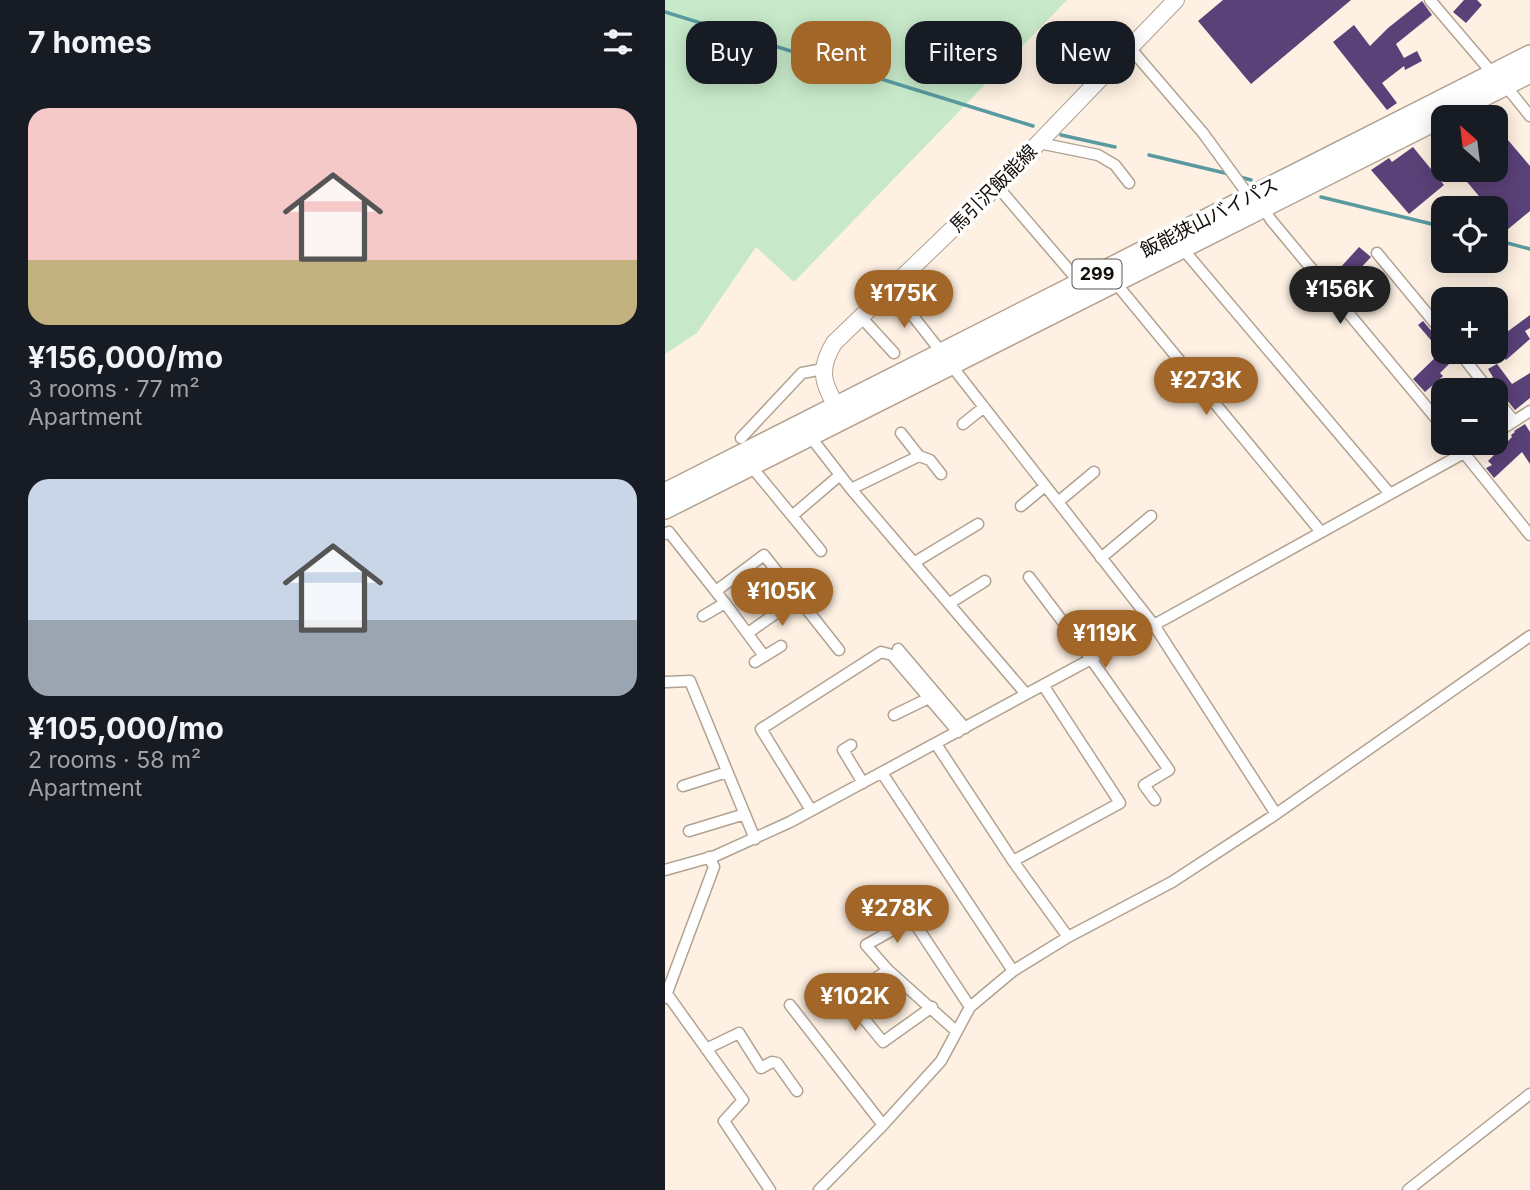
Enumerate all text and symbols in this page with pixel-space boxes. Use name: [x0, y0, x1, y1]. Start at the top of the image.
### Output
chip: Buy: [686, 21, 777, 84]
chip: Rent: [791, 21, 891, 84]
chip: Filters: [905, 21, 1022, 84]
chip: New: [1036, 21, 1135, 84]
icon: filters: [599, 23, 637, 61]
text: 7 homes: [28, 24, 152, 60]
north arrow: [1431, 105, 1509, 182]
map controls: [1431, 105, 1508, 455]
street label: 馬引沢飯能線: [945, 140, 1042, 237]
icon: home: [270, 154, 396, 280]
street label: 飯能狭山バイパス: [1136, 173, 1282, 262]
button: locate: [1431, 196, 1508, 273]
road number: 299: [1073, 260, 1122, 288]
pin: ¥156K: [1291, 266, 1389, 326]
pin: ¥175K: [855, 270, 953, 330]
text: ¥156K: [1305, 275, 1375, 303]
text: ¥175K: [870, 279, 938, 307]
button: +: [1431, 287, 1508, 364]
text: ¥156,000/mo: [28, 339, 223, 375]
pin: ¥273K: [1157, 358, 1255, 417]
text: ¥273K: [1170, 366, 1242, 394]
text: 3 rooms · 77 m²: [28, 375, 200, 403]
button: −: [1431, 378, 1508, 455]
text: Apartment: [28, 403, 142, 431]
icon: home: [270, 525, 396, 651]
pin: ¥105K: [733, 568, 831, 628]
text: ¥105K: [747, 577, 817, 605]
pin: ¥119K: [1056, 610, 1154, 670]
text: ¥119K: [1073, 619, 1137, 647]
text: ¥105,000/mo: [28, 710, 224, 746]
text: 2 rooms · 58 m²: [28, 746, 201, 774]
text: Apartment: [28, 774, 142, 802]
pin: ¥278K: [848, 886, 946, 945]
text: ¥278K: [861, 894, 933, 922]
pin: ¥102K: [806, 974, 904, 1033]
text: ¥102K: [820, 982, 890, 1010]

